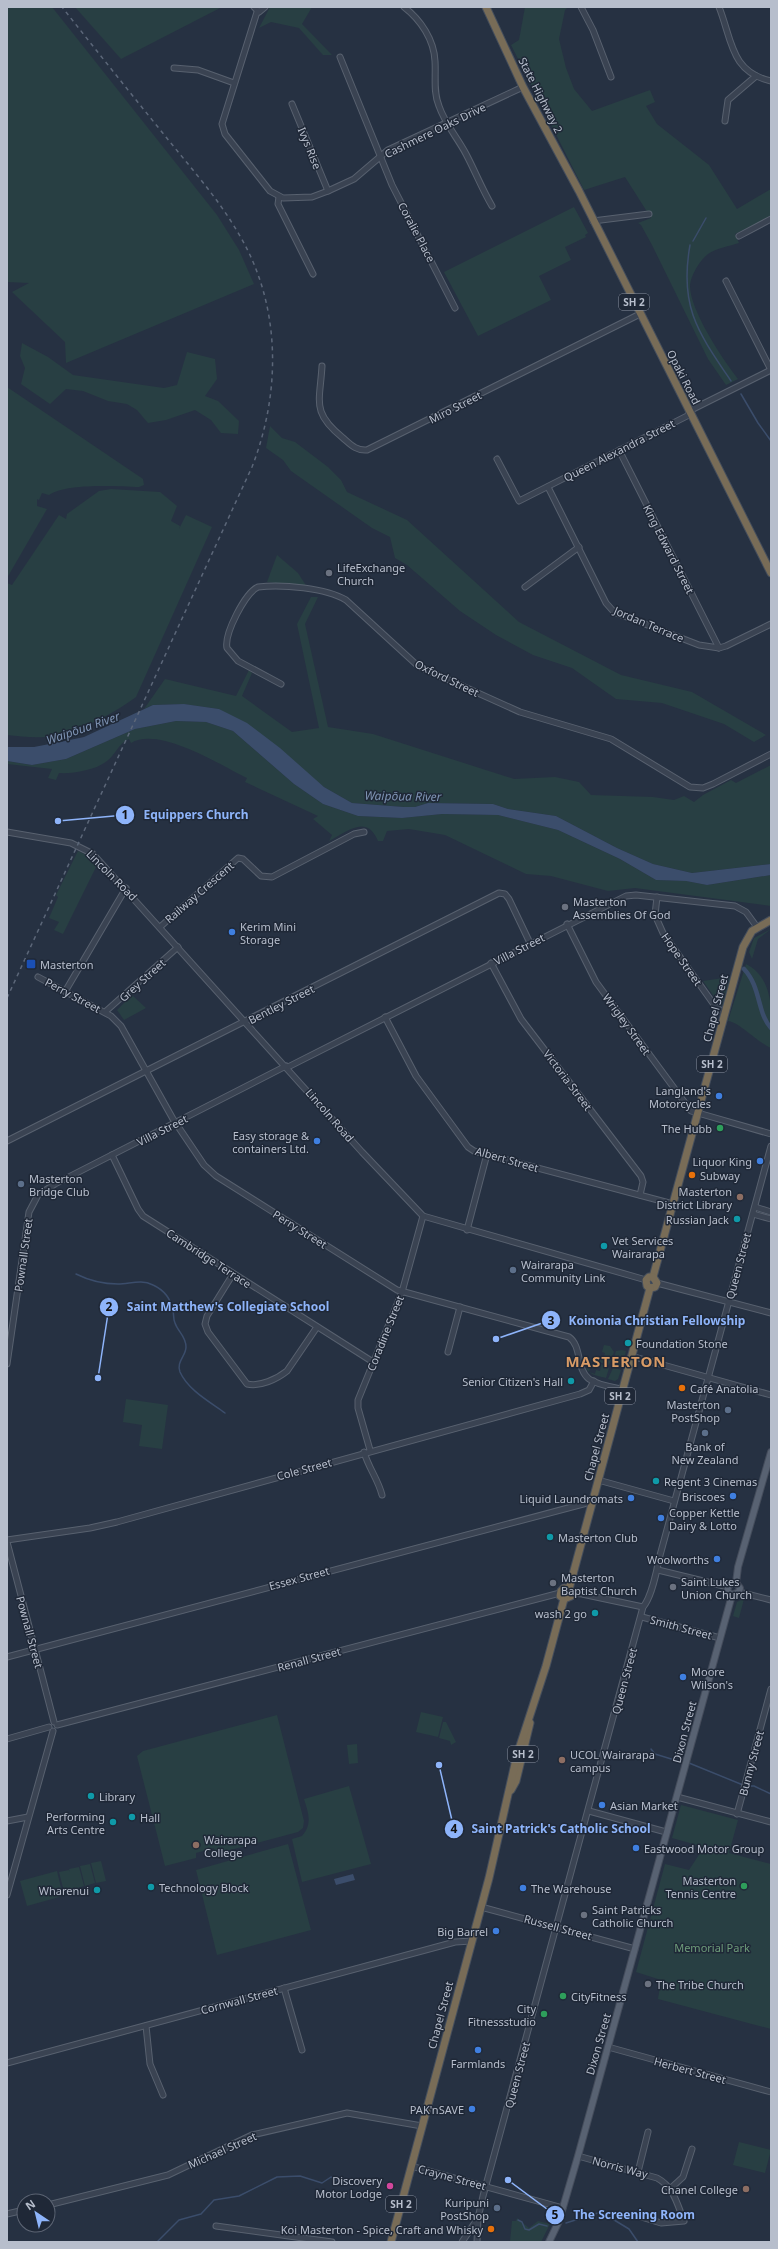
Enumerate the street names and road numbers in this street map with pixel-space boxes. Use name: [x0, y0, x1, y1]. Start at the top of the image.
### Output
street label: State Highway 2: [515, 54, 567, 136]
street label: Cashmere Oaks Drive: [382, 99, 488, 161]
street label: Ivys Rise: [295, 125, 325, 171]
street label: Coralie Place: [395, 199, 439, 265]
road number: SH 2: [619, 294, 649, 310]
street label: Opaki Road: [664, 347, 704, 407]
street label: Miro Street: [426, 387, 484, 427]
street label: Queen Alexandra Street: [561, 415, 677, 485]
street label: King Edward Street: [640, 502, 698, 596]
street label: Jordan Terrace: [611, 602, 686, 645]
street label: Oxford Street: [412, 656, 482, 700]
street label: Lincoln Road: [83, 846, 141, 904]
street label: Railway Crescent: [161, 858, 237, 926]
street label: Villa Street: [491, 930, 547, 968]
street label: Hope Street: [658, 930, 706, 988]
street label: Grey Street: [116, 955, 168, 1005]
street label: Chapel Street: [699, 973, 731, 1043]
street label: Perry Street: [42, 974, 104, 1016]
street label: Bentley Street: [245, 981, 317, 1027]
street label: Wrigley Street: [600, 990, 654, 1058]
street label: Victoria Street: [540, 1047, 596, 1113]
road number: SH 2: [697, 1056, 727, 1072]
street label: Lincoln Road: [303, 1085, 357, 1145]
street label: Villa Street: [134, 1111, 190, 1149]
street label: Albert Street: [474, 1143, 540, 1175]
street label: Perry Street: [270, 1206, 330, 1252]
street label: Pownall Street: [10, 1217, 36, 1293]
street label: Cambridge Terrace: [164, 1225, 254, 1291]
street label: Queen Street: [722, 1231, 754, 1301]
street label: Coradine Street: [363, 1293, 407, 1373]
road number: SH 2: [605, 1388, 635, 1404]
street label: Chapel Street: [580, 1412, 612, 1482]
street label: Cole Street: [275, 1454, 333, 1484]
street label: Essex Street: [267, 1563, 331, 1593]
street label: Pownall Street: [13, 1594, 47, 1670]
street label: Smith Street: [648, 1612, 714, 1642]
street label: Renall Street: [276, 1643, 342, 1675]
street label: Queen Street: [608, 1646, 640, 1716]
street label: Dixon Street: [669, 1699, 699, 1765]
street label: Bunny Street: [735, 1729, 767, 1797]
road number: SH 2: [508, 1746, 538, 1762]
street label: Russell Street: [522, 1911, 594, 1943]
street label: Chapel Street: [424, 1980, 456, 2050]
street label: Cornwall Street: [199, 1983, 279, 2017]
street label: Dixon Street: [582, 2011, 614, 2077]
street label: Queen Street: [501, 2040, 533, 2110]
street label: Herbert Street: [652, 2053, 728, 2087]
street label: Michael Street: [185, 2128, 259, 2172]
street label: Norris Way: [591, 2152, 650, 2182]
street label: Crayne Street: [416, 2161, 488, 2193]
road number: SH 2: [386, 2196, 416, 2212]

